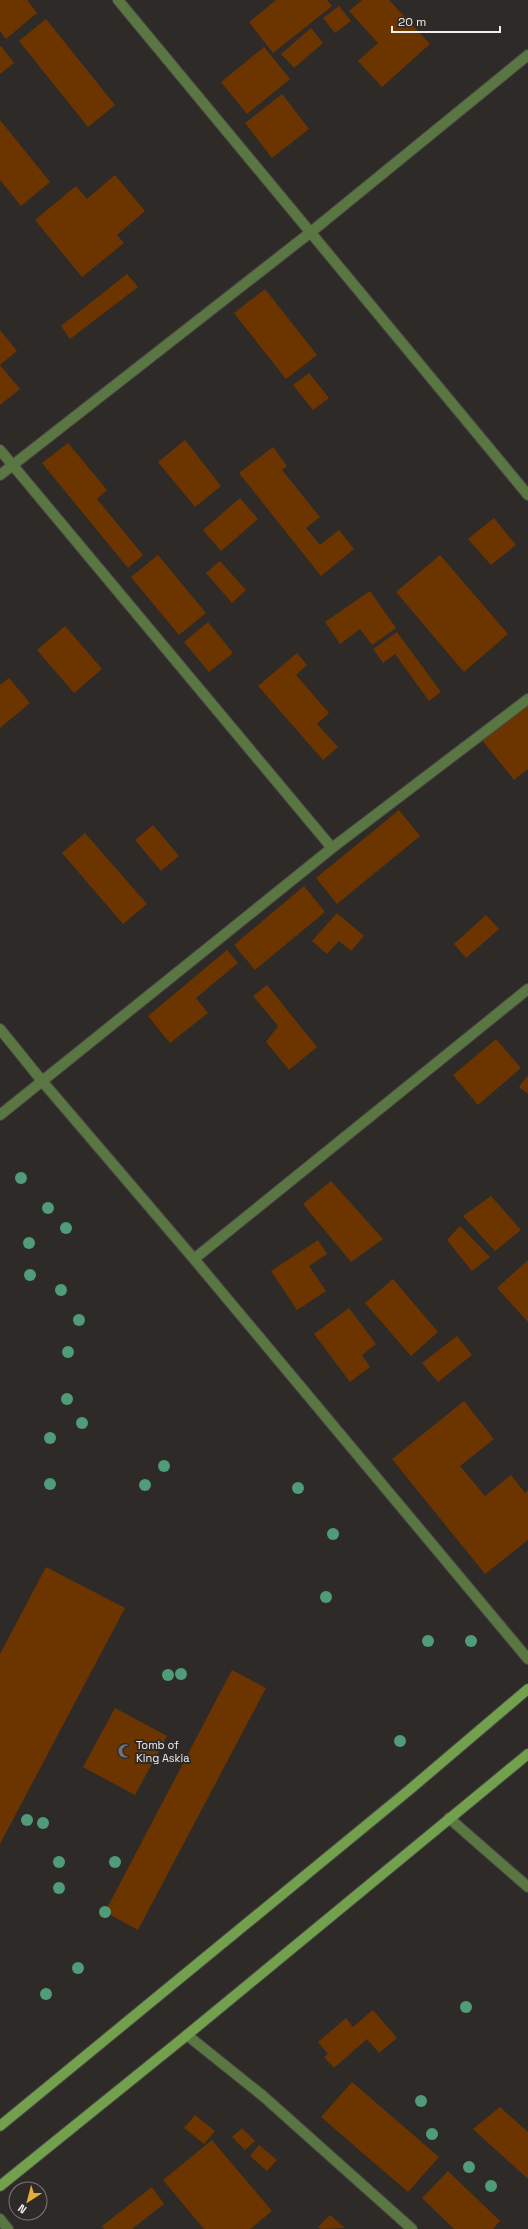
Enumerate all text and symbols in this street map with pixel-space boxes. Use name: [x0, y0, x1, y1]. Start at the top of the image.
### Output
scale bar: [392, 8, 500, 34]
text: 20 m: [398, 14, 426, 30]
place label: Tomb of King Askia: [136, 1738, 190, 1765]
mosque icon: Tomb of King Askia: [117, 1743, 133, 1759]
north arrow: [8, 2181, 48, 2221]
text: N: [15, 2201, 29, 2217]

